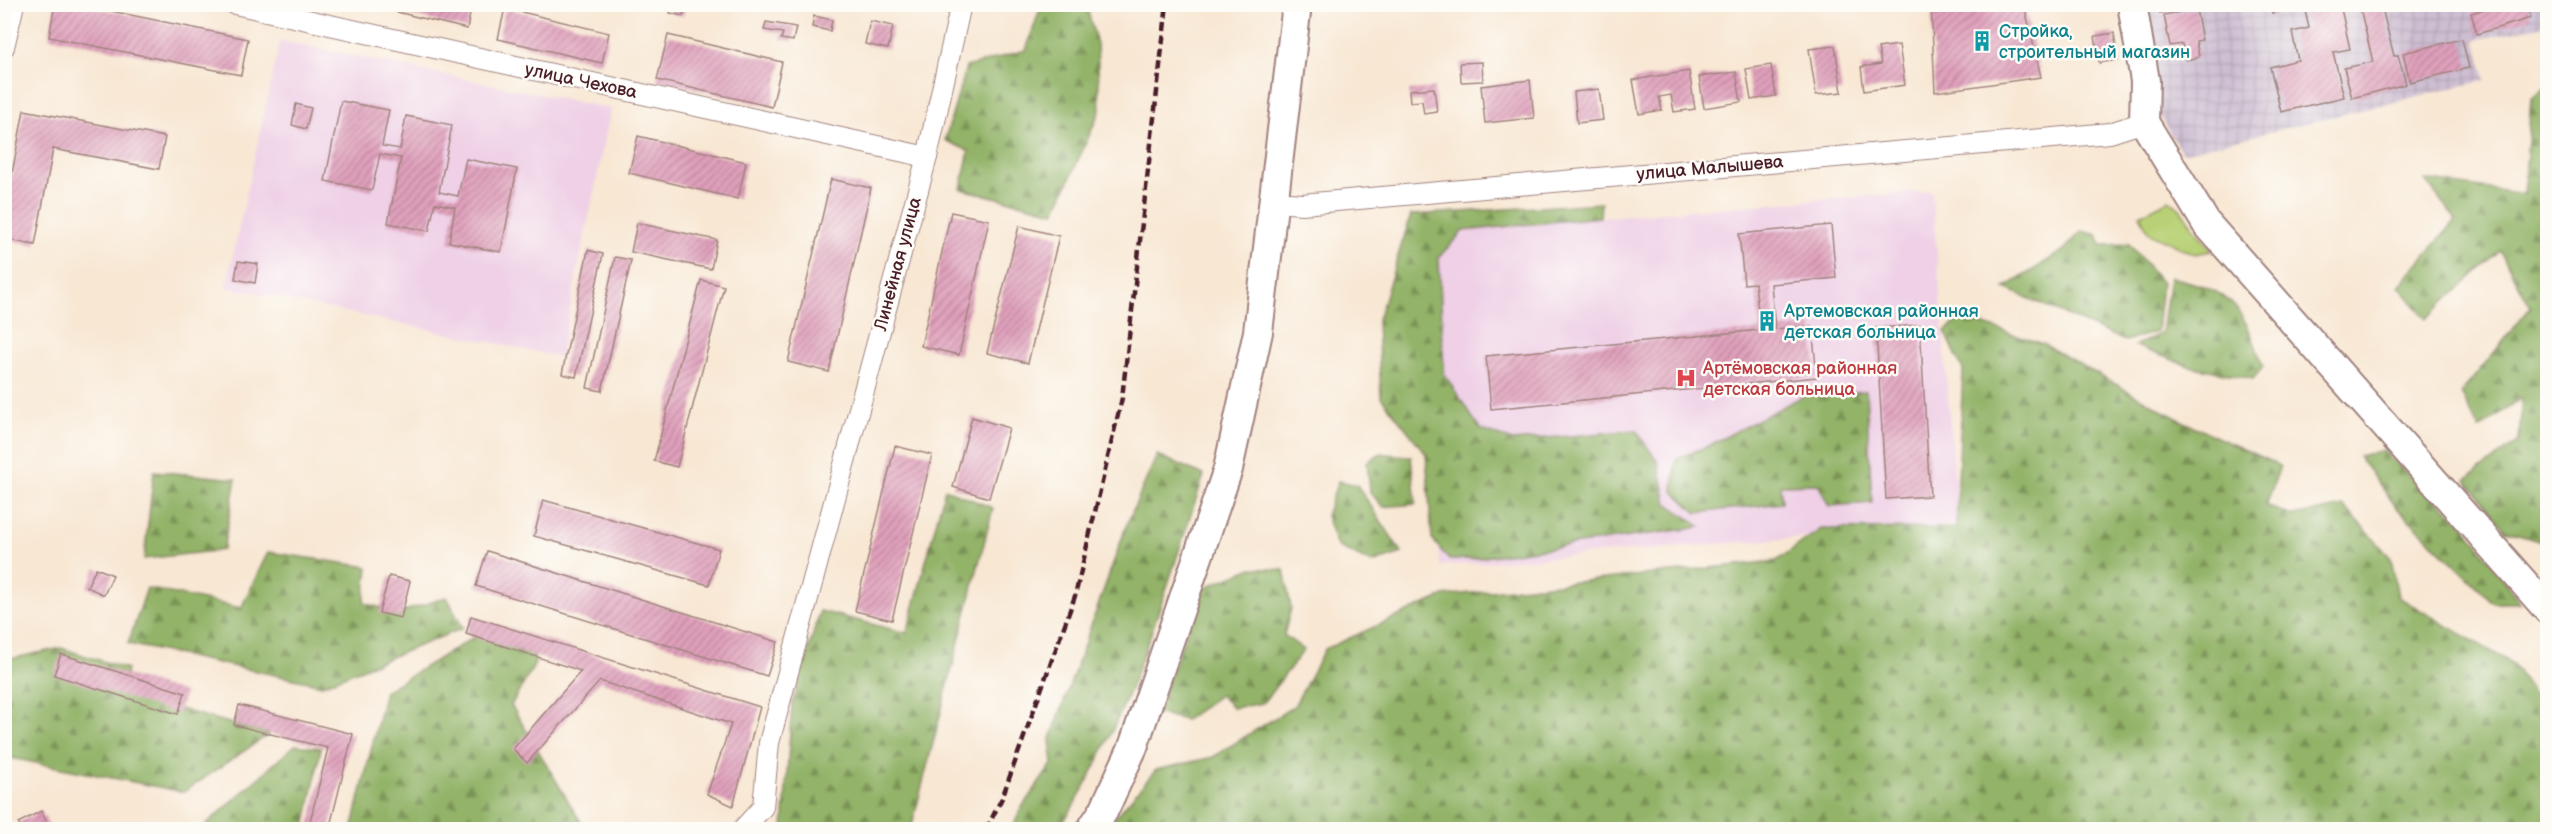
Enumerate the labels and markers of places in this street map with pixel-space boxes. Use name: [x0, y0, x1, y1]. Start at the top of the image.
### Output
place label: Стройка, строительный магазин: [1999, 21, 2190, 63]
building icon: Стройка, строительный магазин: [1970, 29, 1994, 53]
place label: Артемовская районная детская больница: [1783, 301, 1979, 343]
building icon: Артемовская районная детская больница: [1755, 309, 1779, 333]
place label: Артёмовская районная детская больница: [1702, 358, 1897, 400]
hospital icon: Артёмовская районная детская больница: [1674, 366, 1698, 390]

